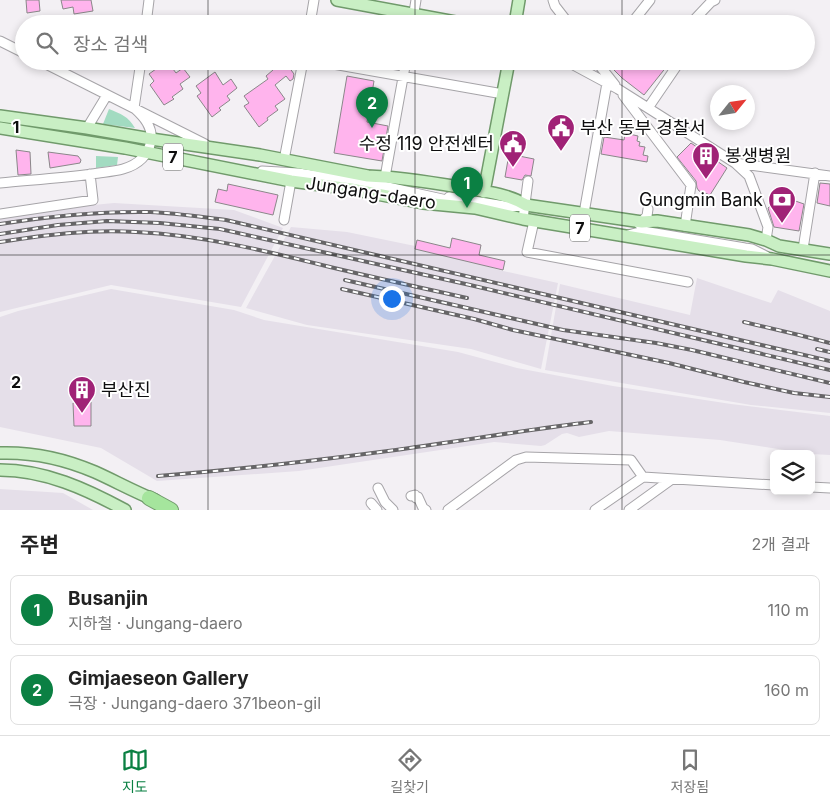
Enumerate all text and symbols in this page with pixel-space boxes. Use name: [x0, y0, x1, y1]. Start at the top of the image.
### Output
search box: [15, 15, 815, 70]
icon: search: [33, 29, 61, 57]
text: 장소 검색: [73, 33, 148, 56]
north arrow: [710, 85, 755, 130]
pin: 2: [356, 87, 388, 128]
public building icon: 부산 동부 경찰서: [546, 113, 576, 152]
text: 1: [13, 117, 19, 137]
place label: 부산 동부 경찰서: [580, 117, 706, 138]
public building icon: 수정 119 안전센터: [498, 129, 528, 168]
place label: 수정 119 안전센터: [359, 133, 494, 154]
building icon: 봉생병원: [691, 141, 721, 180]
road number: 7: [163, 144, 183, 170]
place label: 봉생병원: [725, 145, 791, 166]
pin: 1: [451, 167, 483, 208]
street label: Jungang-daero: [304, 172, 438, 213]
bank icon: Gungmin Bank: [767, 185, 797, 224]
place label: Gungmin Bank: [639, 189, 763, 210]
road number: 7: [570, 214, 590, 242]
your location: [379, 286, 405, 312]
text: 2: [11, 372, 21, 392]
building icon: 부산진: [67, 375, 97, 414]
place label: 부산진: [101, 379, 151, 400]
map controls: [770, 450, 815, 495]
button: layers: [770, 450, 815, 495]
text: 주변: [20, 532, 59, 557]
text: 2개 결과: [752, 534, 810, 554]
text: Busanjin: [68, 587, 148, 610]
text: 1: [34, 600, 40, 620]
text: 110 m: [767, 600, 809, 620]
text: 지하철 · Jungang-daero: [68, 613, 243, 633]
text: Gimjaeseon Gallery: [68, 667, 249, 690]
text: 2: [32, 680, 42, 700]
text: 160 m: [764, 680, 809, 700]
text: 극장 · Jungang-daero 371beon-gil: [68, 693, 321, 713]
tab: 지도: [121, 746, 149, 796]
tab: 길찾기: [390, 746, 429, 796]
tab: 저장됨: [671, 746, 709, 796]

